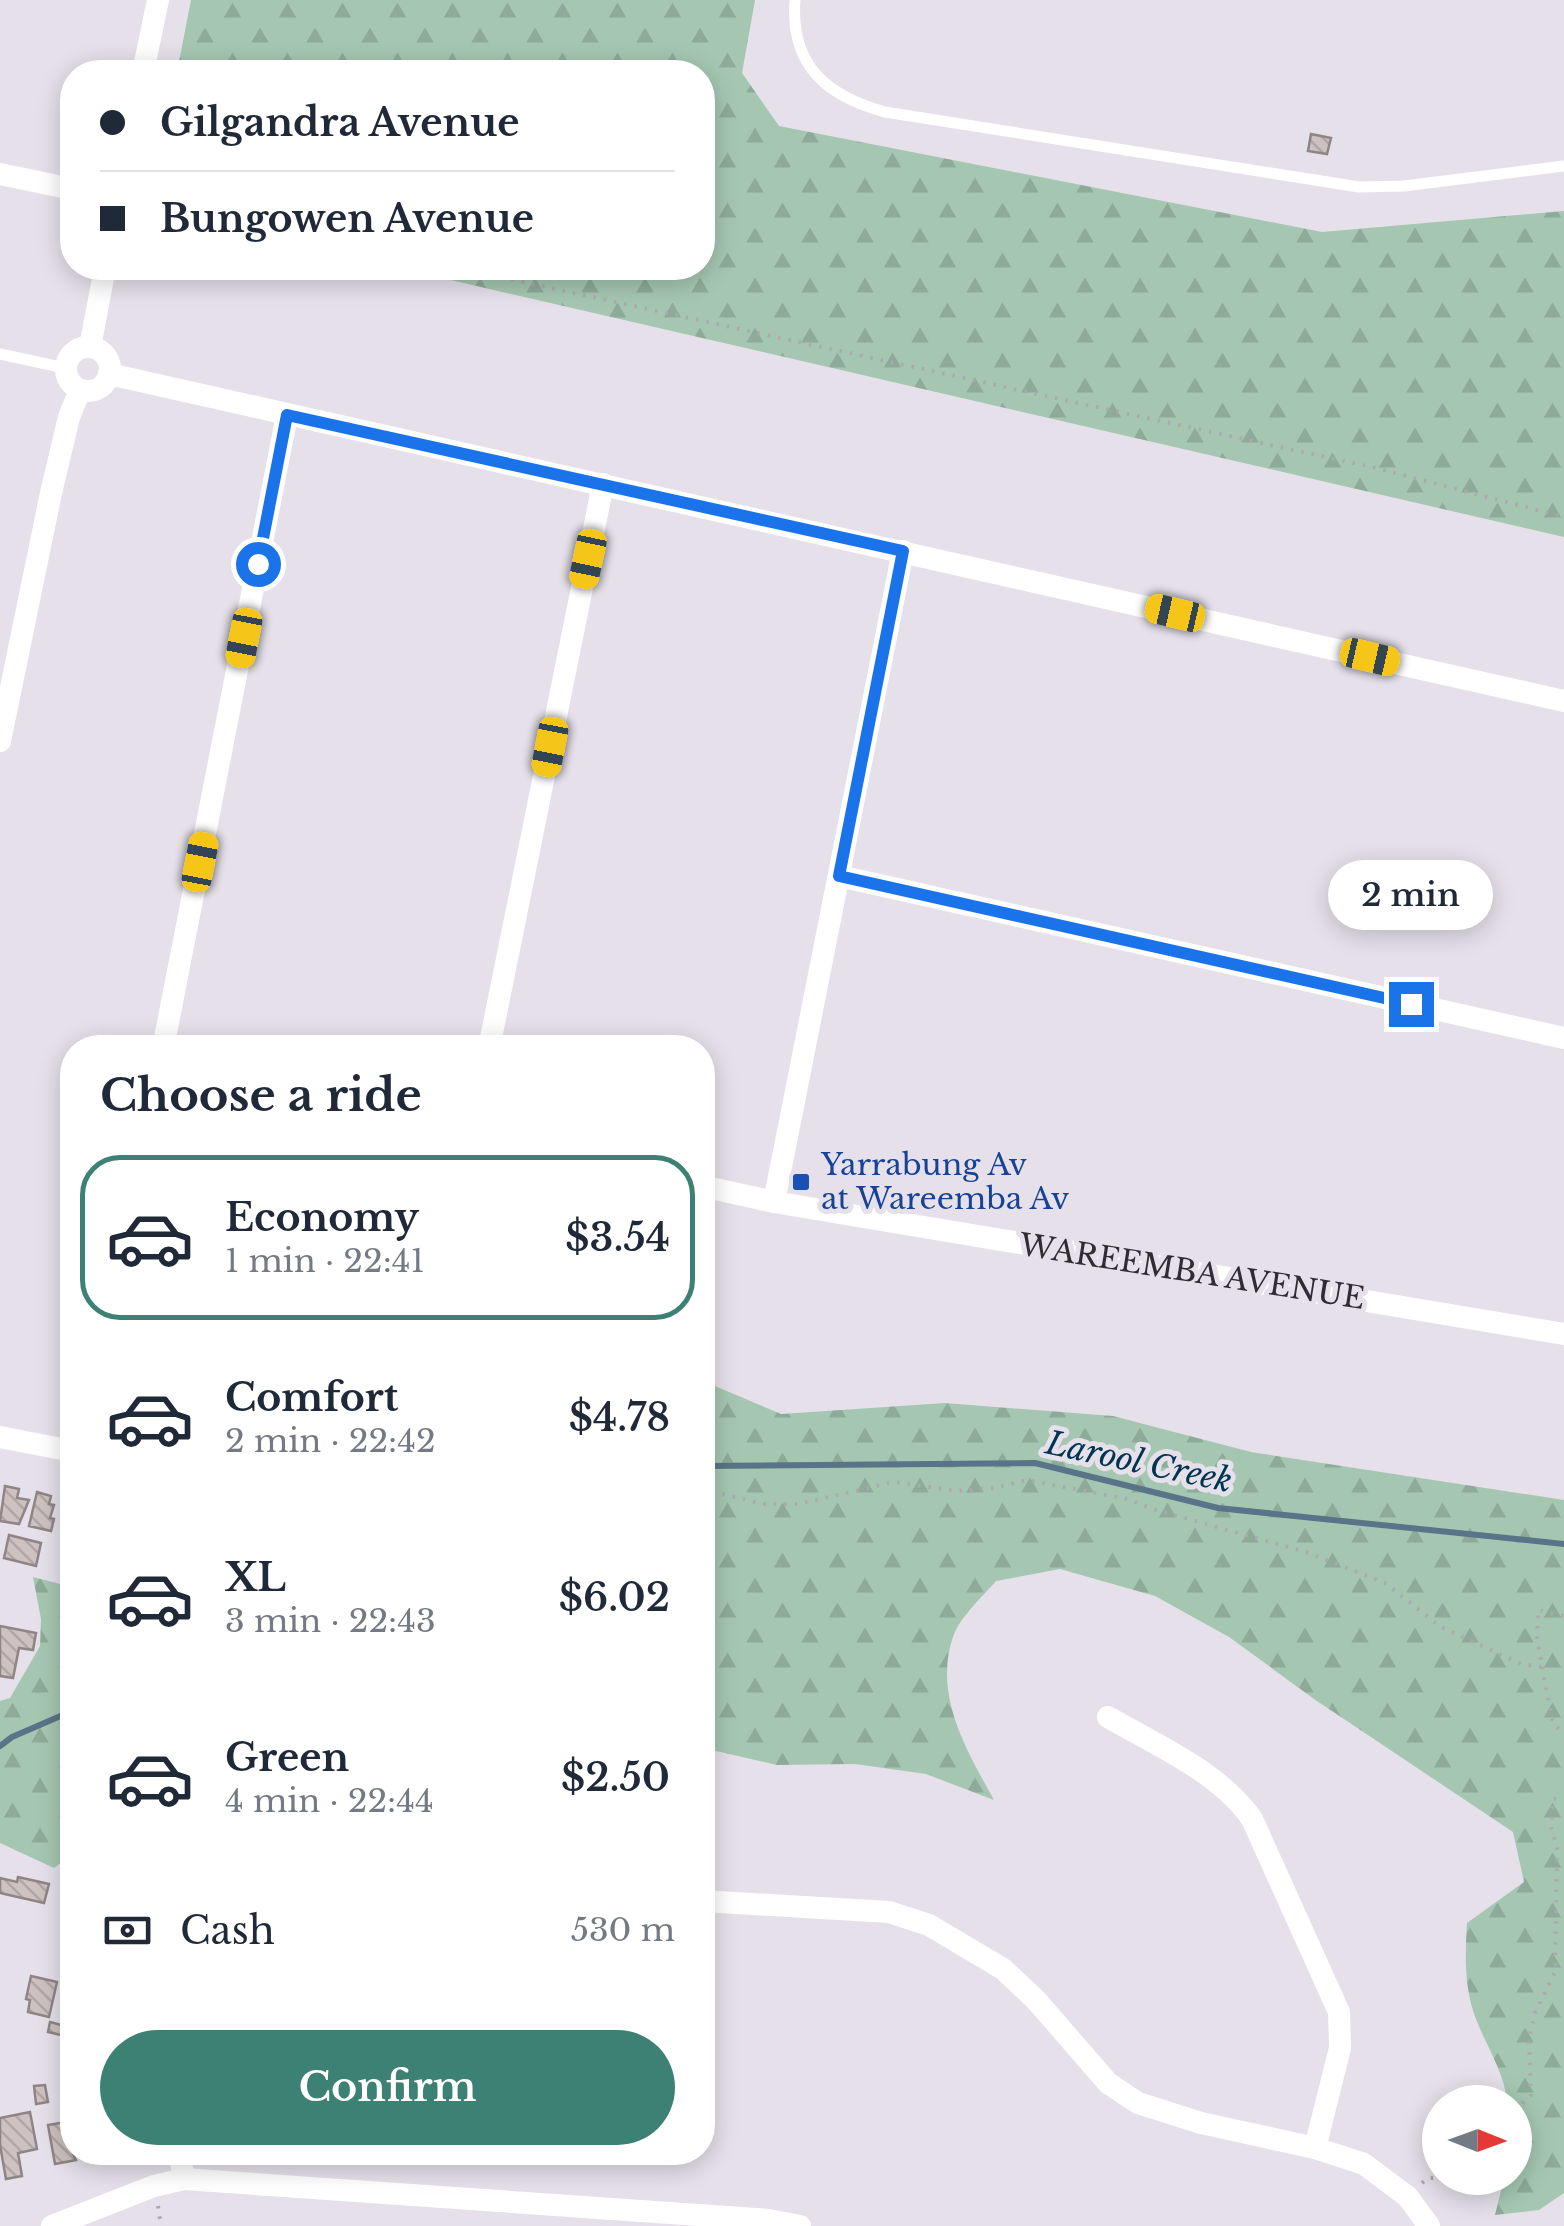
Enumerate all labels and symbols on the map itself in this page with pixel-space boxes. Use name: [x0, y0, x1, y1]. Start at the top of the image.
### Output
car: [567, 527, 609, 591]
route start: [236, 542, 281, 587]
car: [1142, 592, 1208, 634]
car: [224, 606, 264, 670]
car: [1337, 636, 1403, 678]
car: [530, 715, 570, 779]
car: [180, 830, 220, 894]
callout: 2 min: [1328, 859, 1494, 929]
route end: [1389, 982, 1434, 1027]
place label: Yarrabung Av at Wareemba Av: [820, 1146, 1069, 1217]
marker: Yarrabung Av at Wareemba Av: [790, 1171, 812, 1193]
street label: WAREEMBA AVENUE: [1016, 1226, 1367, 1317]
water label: Larool Creek: [1041, 1423, 1236, 1501]
north arrow: [1422, 2085, 1532, 2195]

